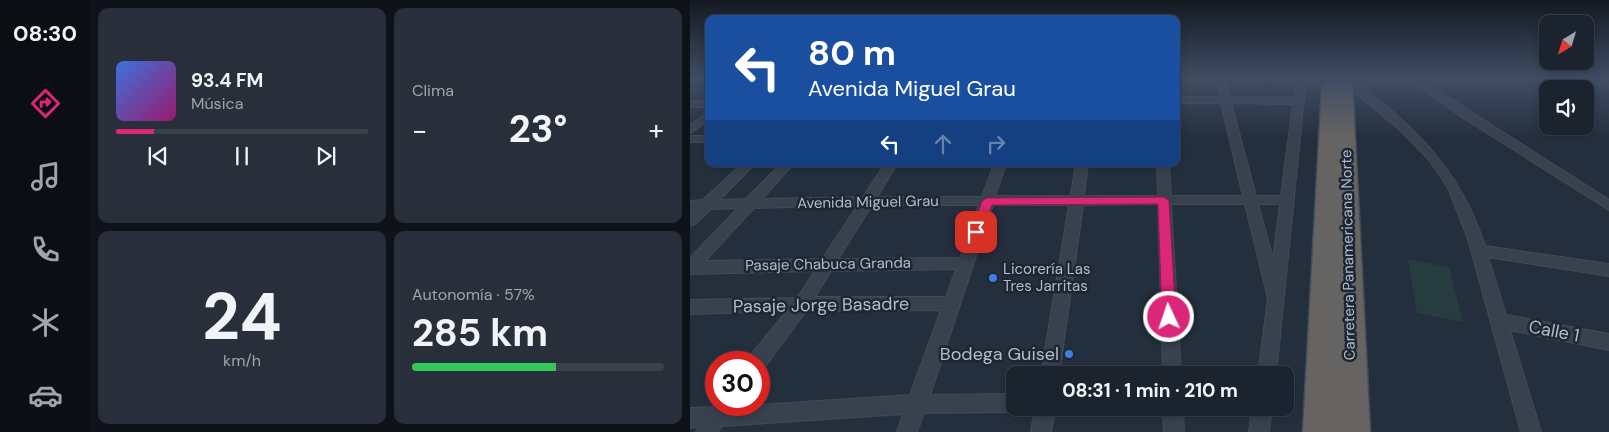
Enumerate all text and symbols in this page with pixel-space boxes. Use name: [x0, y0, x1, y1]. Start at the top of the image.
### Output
north arrow: [1539, 15, 1594, 70]
map controls: [1539, 15, 1594, 135]
text: 08:30: [13, 19, 77, 48]
text: 80 m: [808, 30, 896, 76]
icon: left: [725, 35, 790, 100]
text: 93.4 FM: [191, 68, 263, 93]
text: Avenida Miguel Grau: [808, 74, 1016, 103]
text: Clima: [412, 80, 454, 101]
button: sound: [1539, 80, 1594, 135]
icon: directions: [28, 86, 63, 121]
text: Música: [191, 93, 243, 114]
text: 23°: [509, 104, 567, 154]
text: −: [412, 112, 427, 149]
text: +: [649, 112, 664, 149]
icon: left: [876, 130, 904, 158]
icon: ahead: [929, 130, 957, 158]
icon: right: [982, 130, 1010, 158]
icon: previous: [144, 142, 172, 170]
icon: pause: [228, 142, 256, 170]
icon: next: [312, 142, 340, 170]
street label: Carretera Panamericana Norte: [1336, 149, 1360, 361]
icon: music: [28, 159, 63, 194]
street label: Avenida Miguel Grau: [797, 191, 939, 213]
pin: [955, 211, 997, 253]
icon: arrive: [962, 218, 990, 246]
icon: phone: [28, 232, 63, 267]
street label: Pasaje Chabuca Granda: [745, 253, 911, 275]
place label: Licorería Las Tres Jarritas: [1003, 259, 1090, 296]
marker: Licorería Las Tres Jarritas: [987, 272, 999, 284]
text: 24: [202, 275, 282, 359]
text: Autonomía · 57%: [412, 284, 535, 305]
position arrow: [1142, 290, 1194, 342]
street label: Pasaje Jorge Basadre: [733, 291, 909, 319]
icon: climate: [28, 305, 63, 340]
text: 285 km: [412, 308, 548, 358]
street label: Calle 1: [1527, 314, 1581, 348]
place label: Bodega Guisel: [940, 342, 1059, 366]
marker: Bodega Guisel: [1063, 348, 1075, 360]
text: km/h: [223, 350, 261, 371]
speed limit sign: 30: [705, 351, 770, 416]
icon: car: [28, 378, 63, 413]
text: 08:31 · 1 min · 210 m: [1062, 378, 1238, 403]

